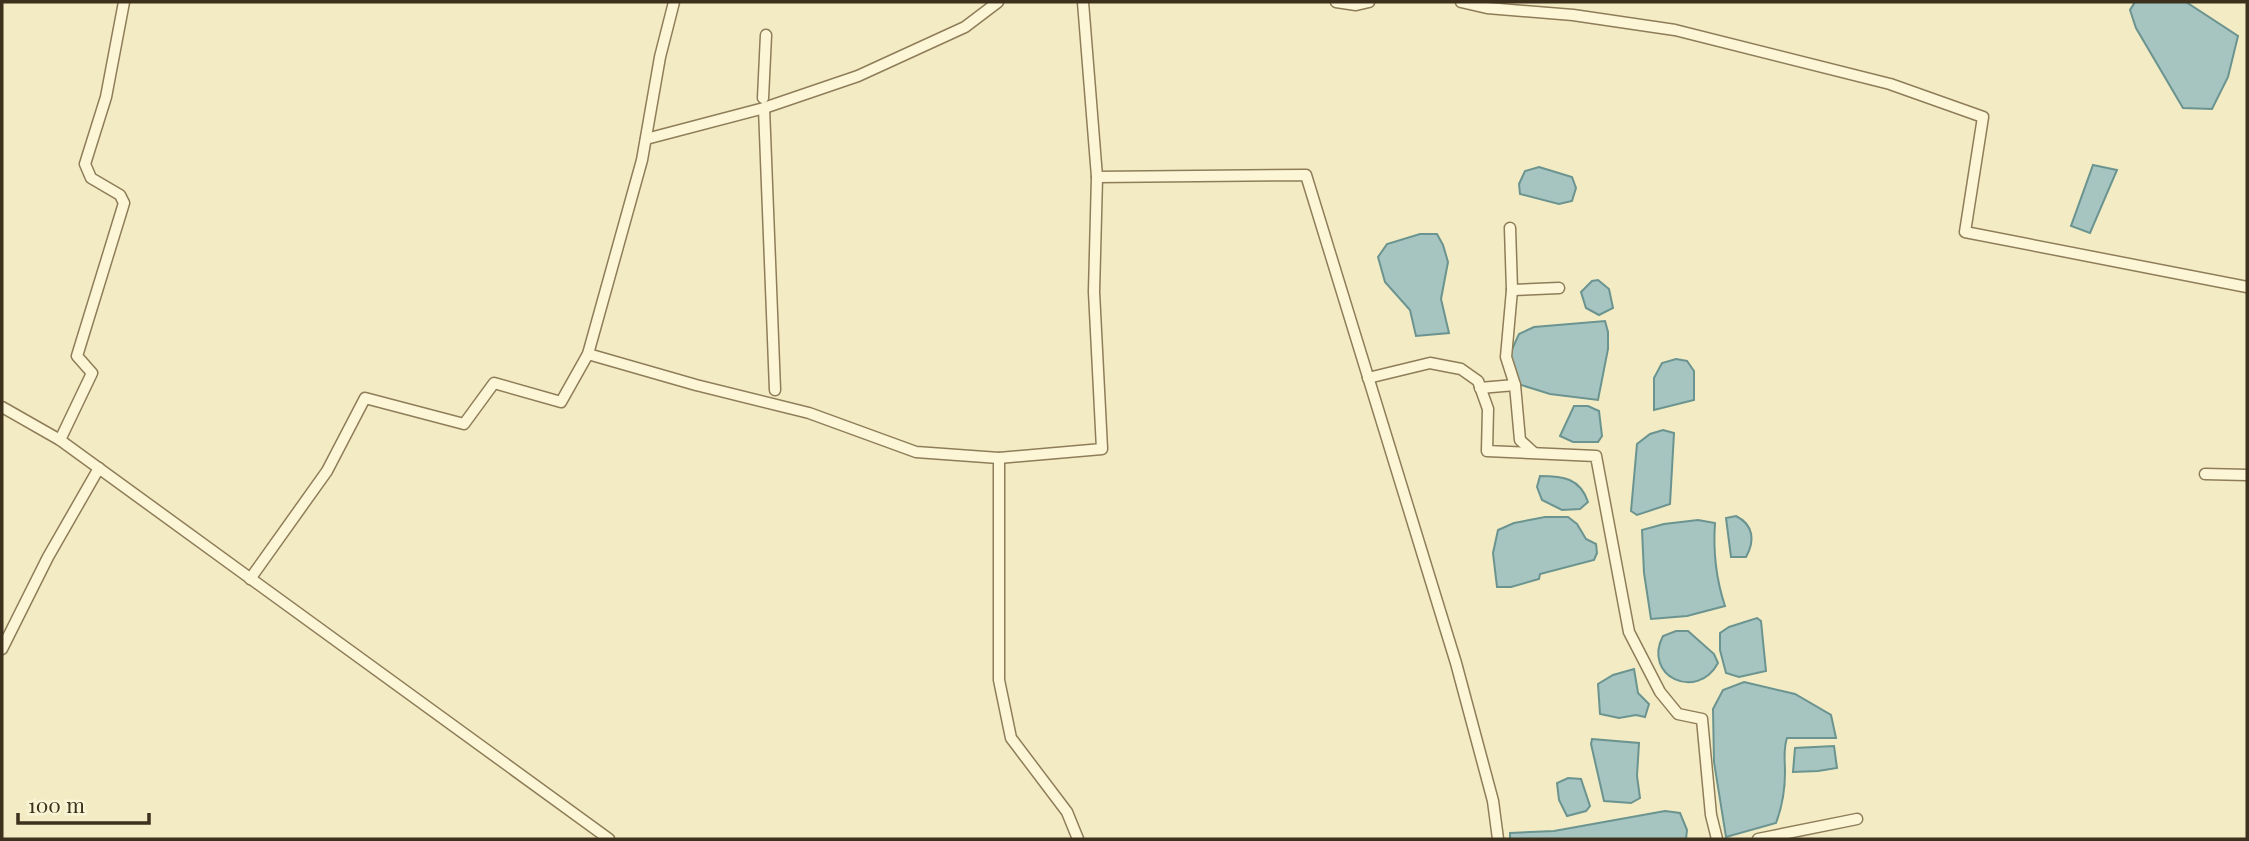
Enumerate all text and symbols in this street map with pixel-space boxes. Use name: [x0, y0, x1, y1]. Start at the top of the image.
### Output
scale bar: [18, 782, 149, 826]
text: 100 m: [28, 790, 85, 818]

